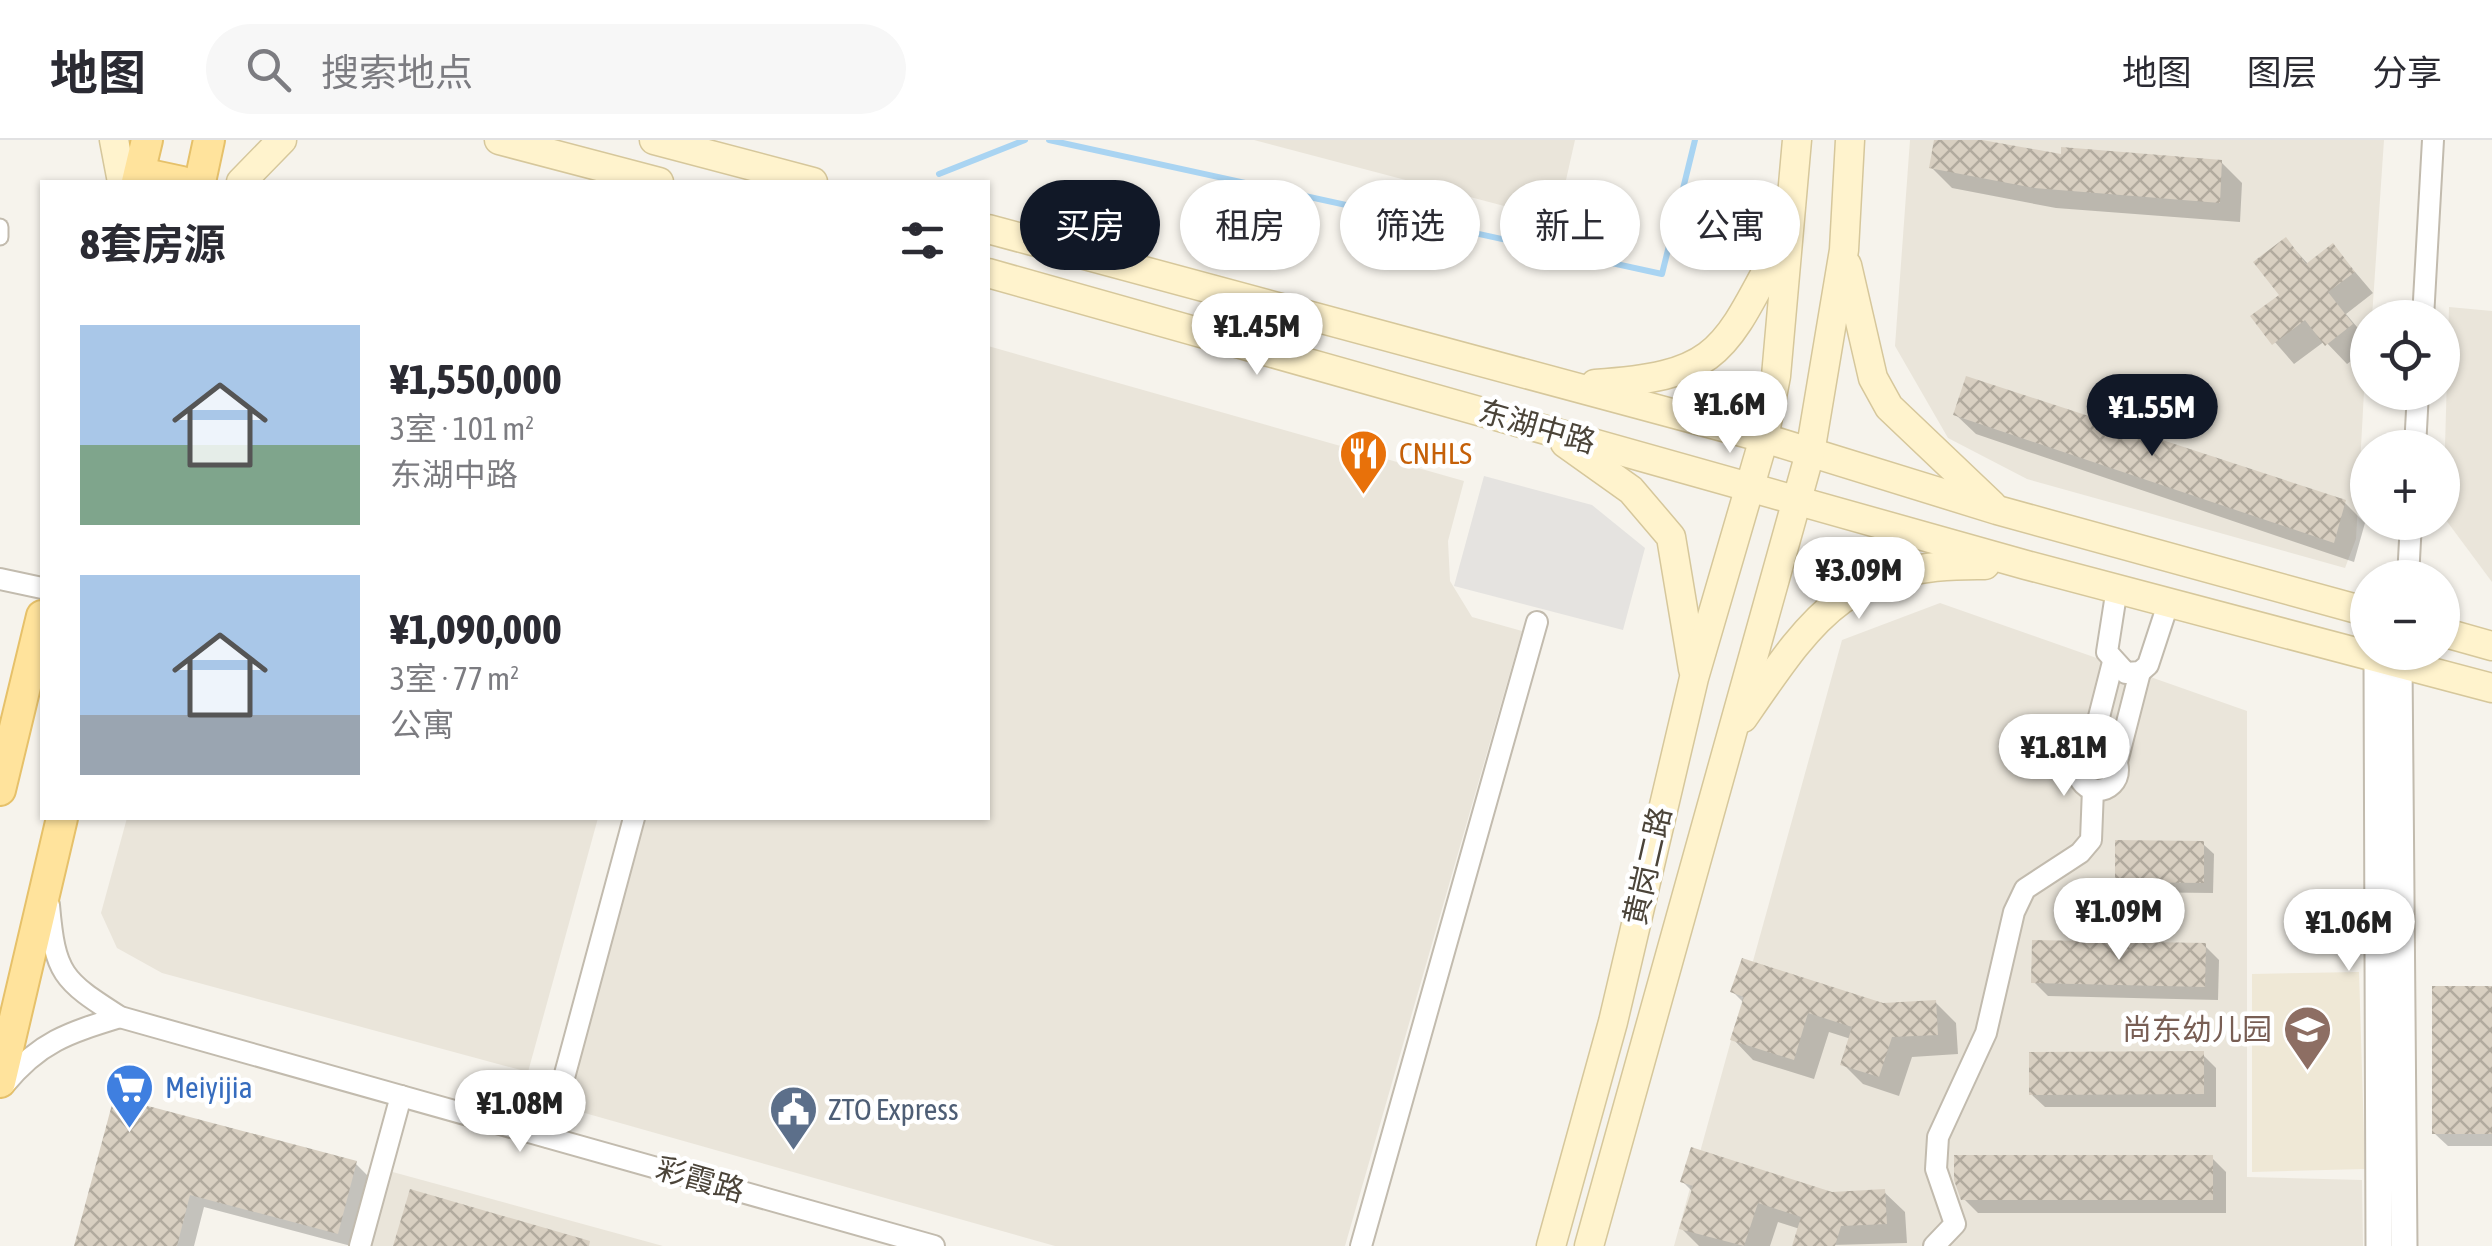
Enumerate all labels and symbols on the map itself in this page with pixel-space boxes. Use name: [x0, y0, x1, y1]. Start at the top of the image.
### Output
pin: ¥1.45M: [1176, 293, 1338, 378]
pin: ¥1.6M: [1660, 371, 1800, 456]
pin: ¥1.55M: [2071, 374, 2233, 459]
street label: 东湖中路: [1475, 393, 1600, 459]
restaurant icon: CNHLS: [1338, 428, 1390, 496]
place label: CNHLS: [1399, 436, 1472, 470]
pin: ¥3.09M: [1778, 537, 1940, 622]
pin: ¥1.81M: [1983, 714, 2145, 799]
street label: 黄岗二路: [1617, 803, 1677, 928]
pin: ¥1.09M: [2038, 878, 2200, 963]
pin: ¥1.06M: [2268, 889, 2430, 974]
school or university icon: 尚东幼儿园: [2281, 1004, 2333, 1072]
place label: 尚东幼儿园: [2122, 1012, 2272, 1046]
supermarket icon: Meiyijia: [104, 1062, 156, 1130]
place label: Meiyijia: [165, 1070, 253, 1104]
pin: ¥1.08M: [439, 1070, 601, 1155]
public building icon: ZTO Express: [767, 1084, 819, 1152]
place label: ZTO Express: [828, 1092, 958, 1126]
street label: 彩霞路: [652, 1150, 748, 1208]

